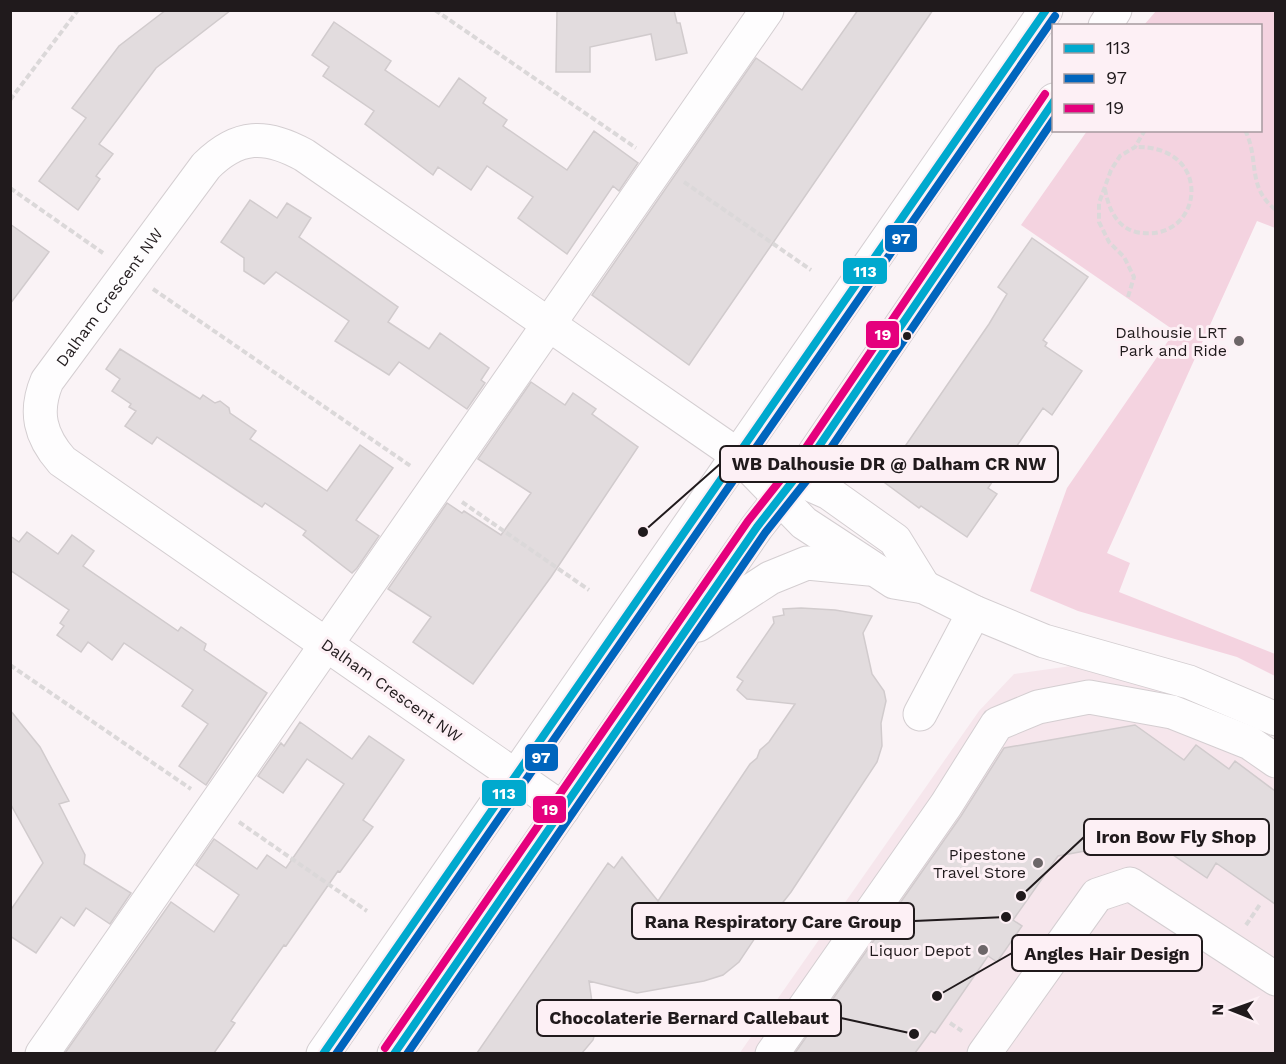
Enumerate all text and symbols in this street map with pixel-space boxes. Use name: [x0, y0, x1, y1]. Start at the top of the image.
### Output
legend: [1052, 24, 1262, 132]
text: 113: [1106, 37, 1131, 58]
text: 97: [1106, 67, 1127, 88]
text: 19: [1106, 97, 1124, 118]
street label: Dalham Crescent NW: [52, 224, 167, 370]
line badge: 97: [884, 224, 918, 253]
text: 97: [891, 229, 911, 248]
line badge: 113: [842, 257, 888, 285]
text: 113: [853, 262, 877, 281]
line badge: 19: [865, 320, 900, 349]
place label: Dalhousie LRT Park and Ride: [1115, 323, 1227, 360]
text: 19: [875, 325, 892, 344]
unlabelled marker: [901, 330, 913, 342]
marker: Dalhousie LRT Park and Ride: [1232, 334, 1246, 348]
callout: WB Dalhousie DR @ Dalham CR NW: [720, 446, 1058, 482]
text: WB Dalhousie DR @ Dalham CR NW: [732, 453, 1046, 474]
street label: Dalham Crescent NW: [318, 635, 466, 746]
line badge: 97: [524, 743, 559, 772]
text: 97: [531, 748, 551, 767]
line badge: 113: [481, 779, 527, 807]
text: 113: [492, 784, 516, 803]
line badge: 19: [532, 795, 567, 824]
text: 19: [542, 800, 559, 819]
callout: Iron Bow Fly Shop: [1084, 819, 1269, 855]
text: Iron Bow Fly Shop: [1096, 826, 1256, 847]
place label: Pipestone Travel Store: [933, 845, 1026, 882]
marker: Pipestone Travel Store: [1031, 856, 1045, 870]
callout: Rana Respiratory Care Group: [632, 903, 914, 939]
text: Rana Respiratory Care Group: [645, 911, 901, 932]
callout: Angles Hair Design: [1012, 935, 1202, 971]
place label: Liquor Depot: [869, 941, 971, 960]
marker: Liquor Depot: [976, 943, 990, 957]
text: Angles Hair Design: [1024, 943, 1190, 964]
north arrow: [1202, 980, 1262, 1040]
callout: Chocolaterie Bernard Callebaut: [537, 1000, 841, 1036]
text: N: [1208, 1004, 1227, 1016]
text: Chocolaterie Bernard Callebaut: [549, 1007, 829, 1028]

